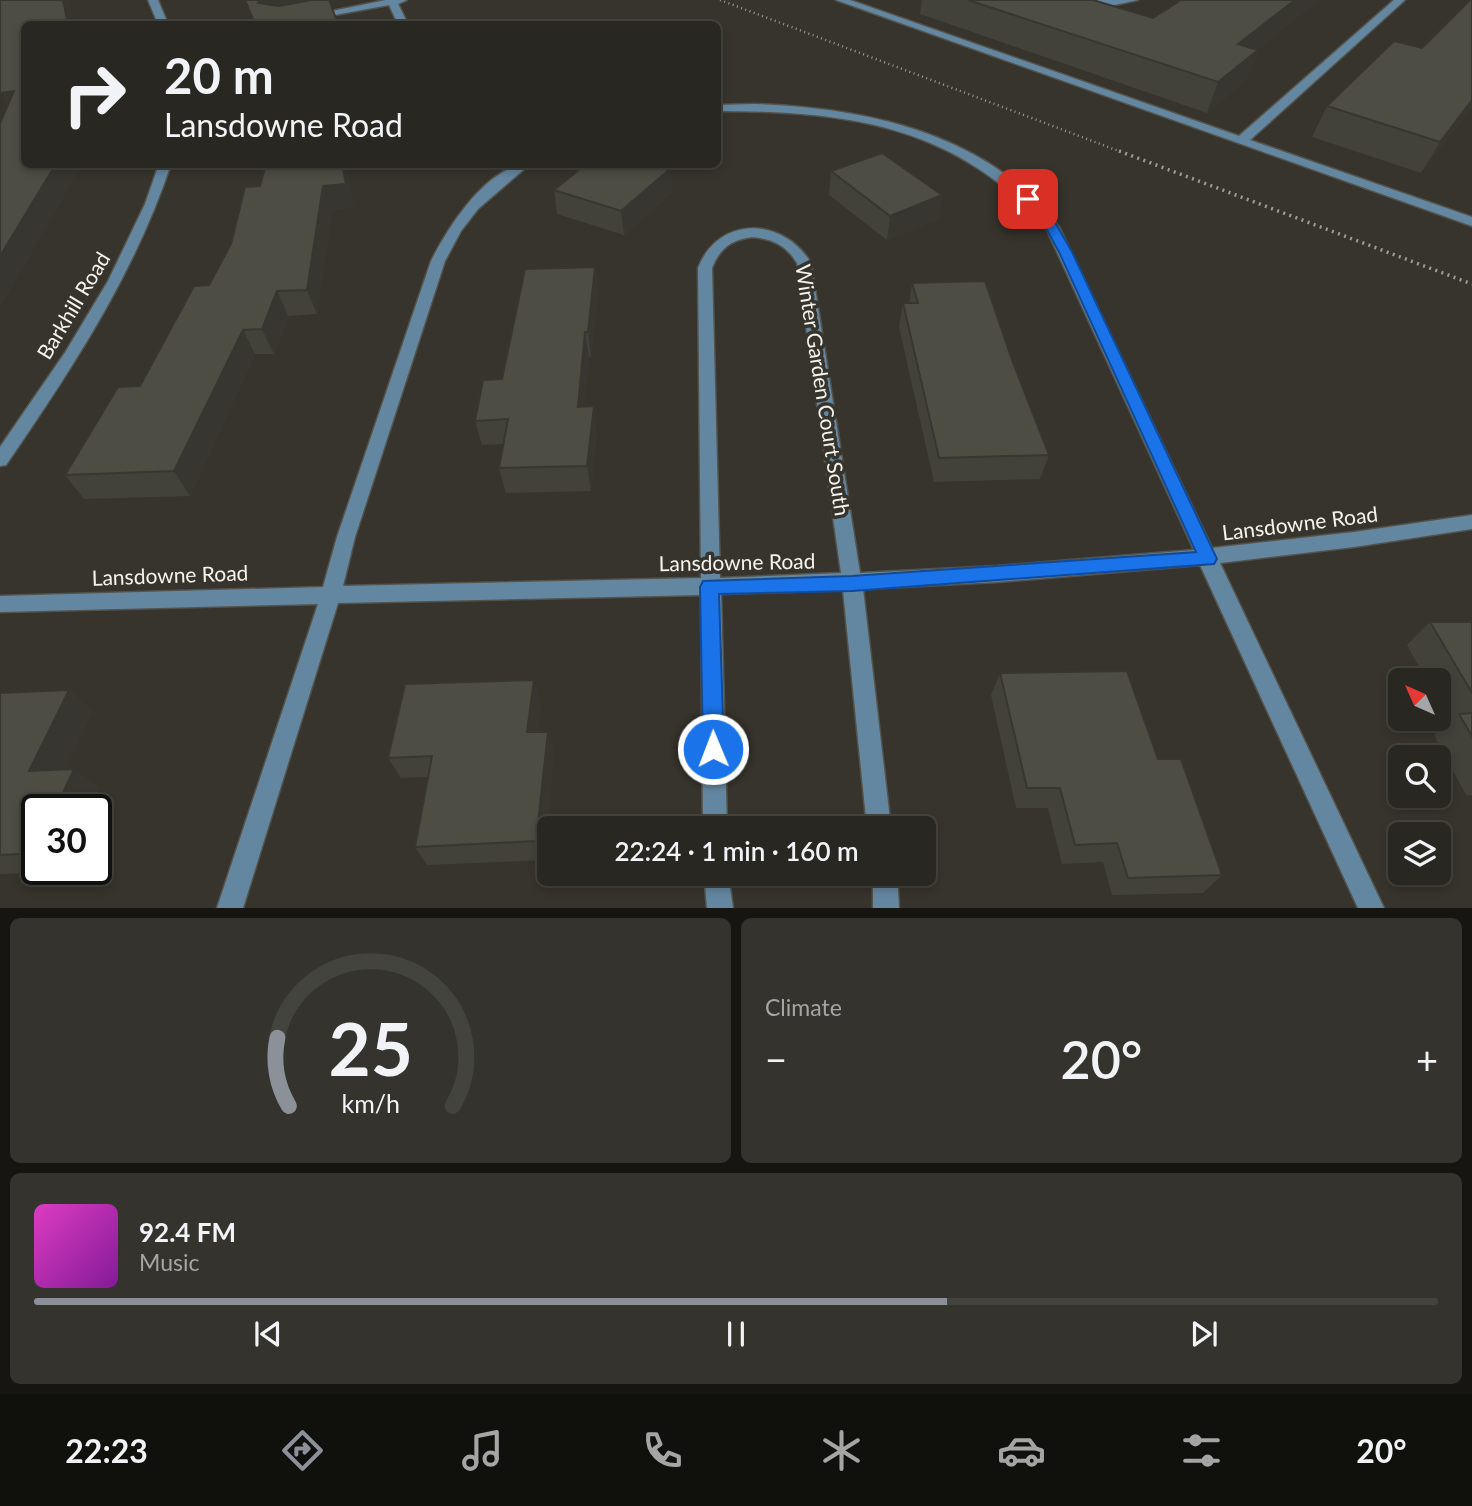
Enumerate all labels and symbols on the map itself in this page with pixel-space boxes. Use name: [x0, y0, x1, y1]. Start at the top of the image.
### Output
pin: [998, 169, 1058, 229]
street label: Barkhill Road: [31, 247, 115, 363]
street label: Winter Garden Court South: [791, 262, 856, 517]
street label: Lansdowne Road: [1220, 501, 1379, 544]
street label: Lansdowne Road: [658, 548, 816, 575]
street label: Lansdowne Road: [91, 559, 249, 590]
north arrow: [1388, 668, 1451, 732]
position arrow: [676, 712, 750, 786]
speed limit sign: 30: [21, 794, 112, 885]

